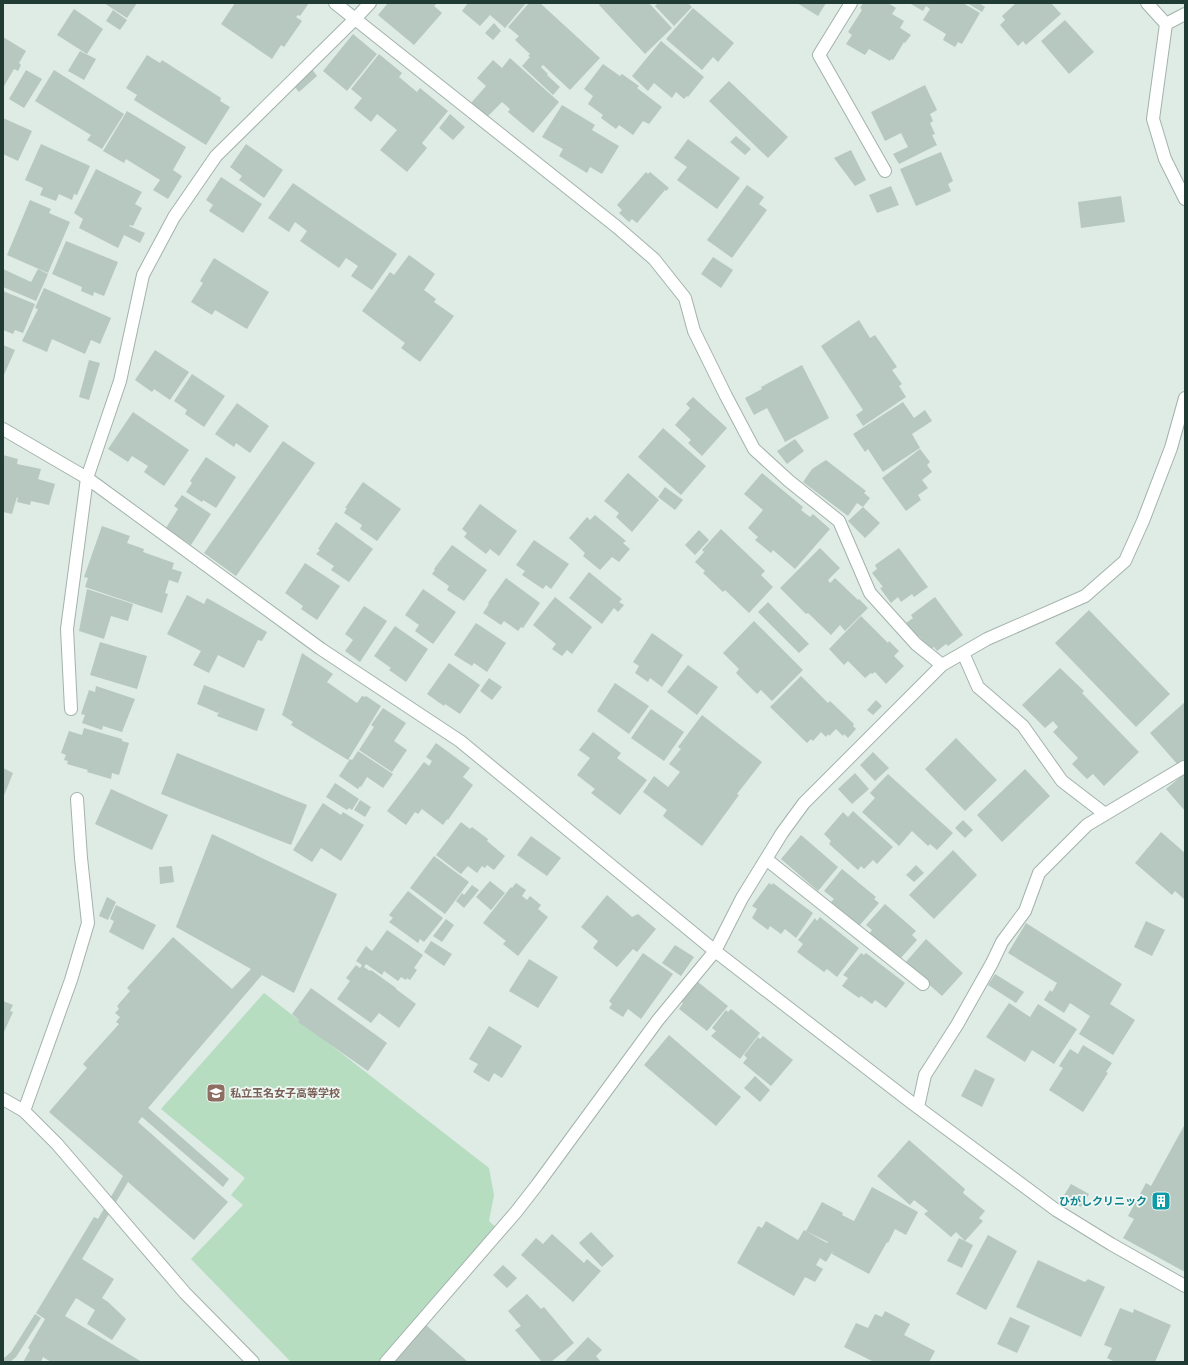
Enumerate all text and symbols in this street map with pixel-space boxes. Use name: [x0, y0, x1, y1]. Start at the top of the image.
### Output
school or university icon: 私立玉名女子高等学校: [205, 1082, 227, 1104]
place label: 私立玉名女子高等学校: [230, 1087, 340, 1099]
building icon: ひがしクリニック: [1150, 1190, 1172, 1212]
place label: ひがしクリニック: [1059, 1195, 1147, 1207]

